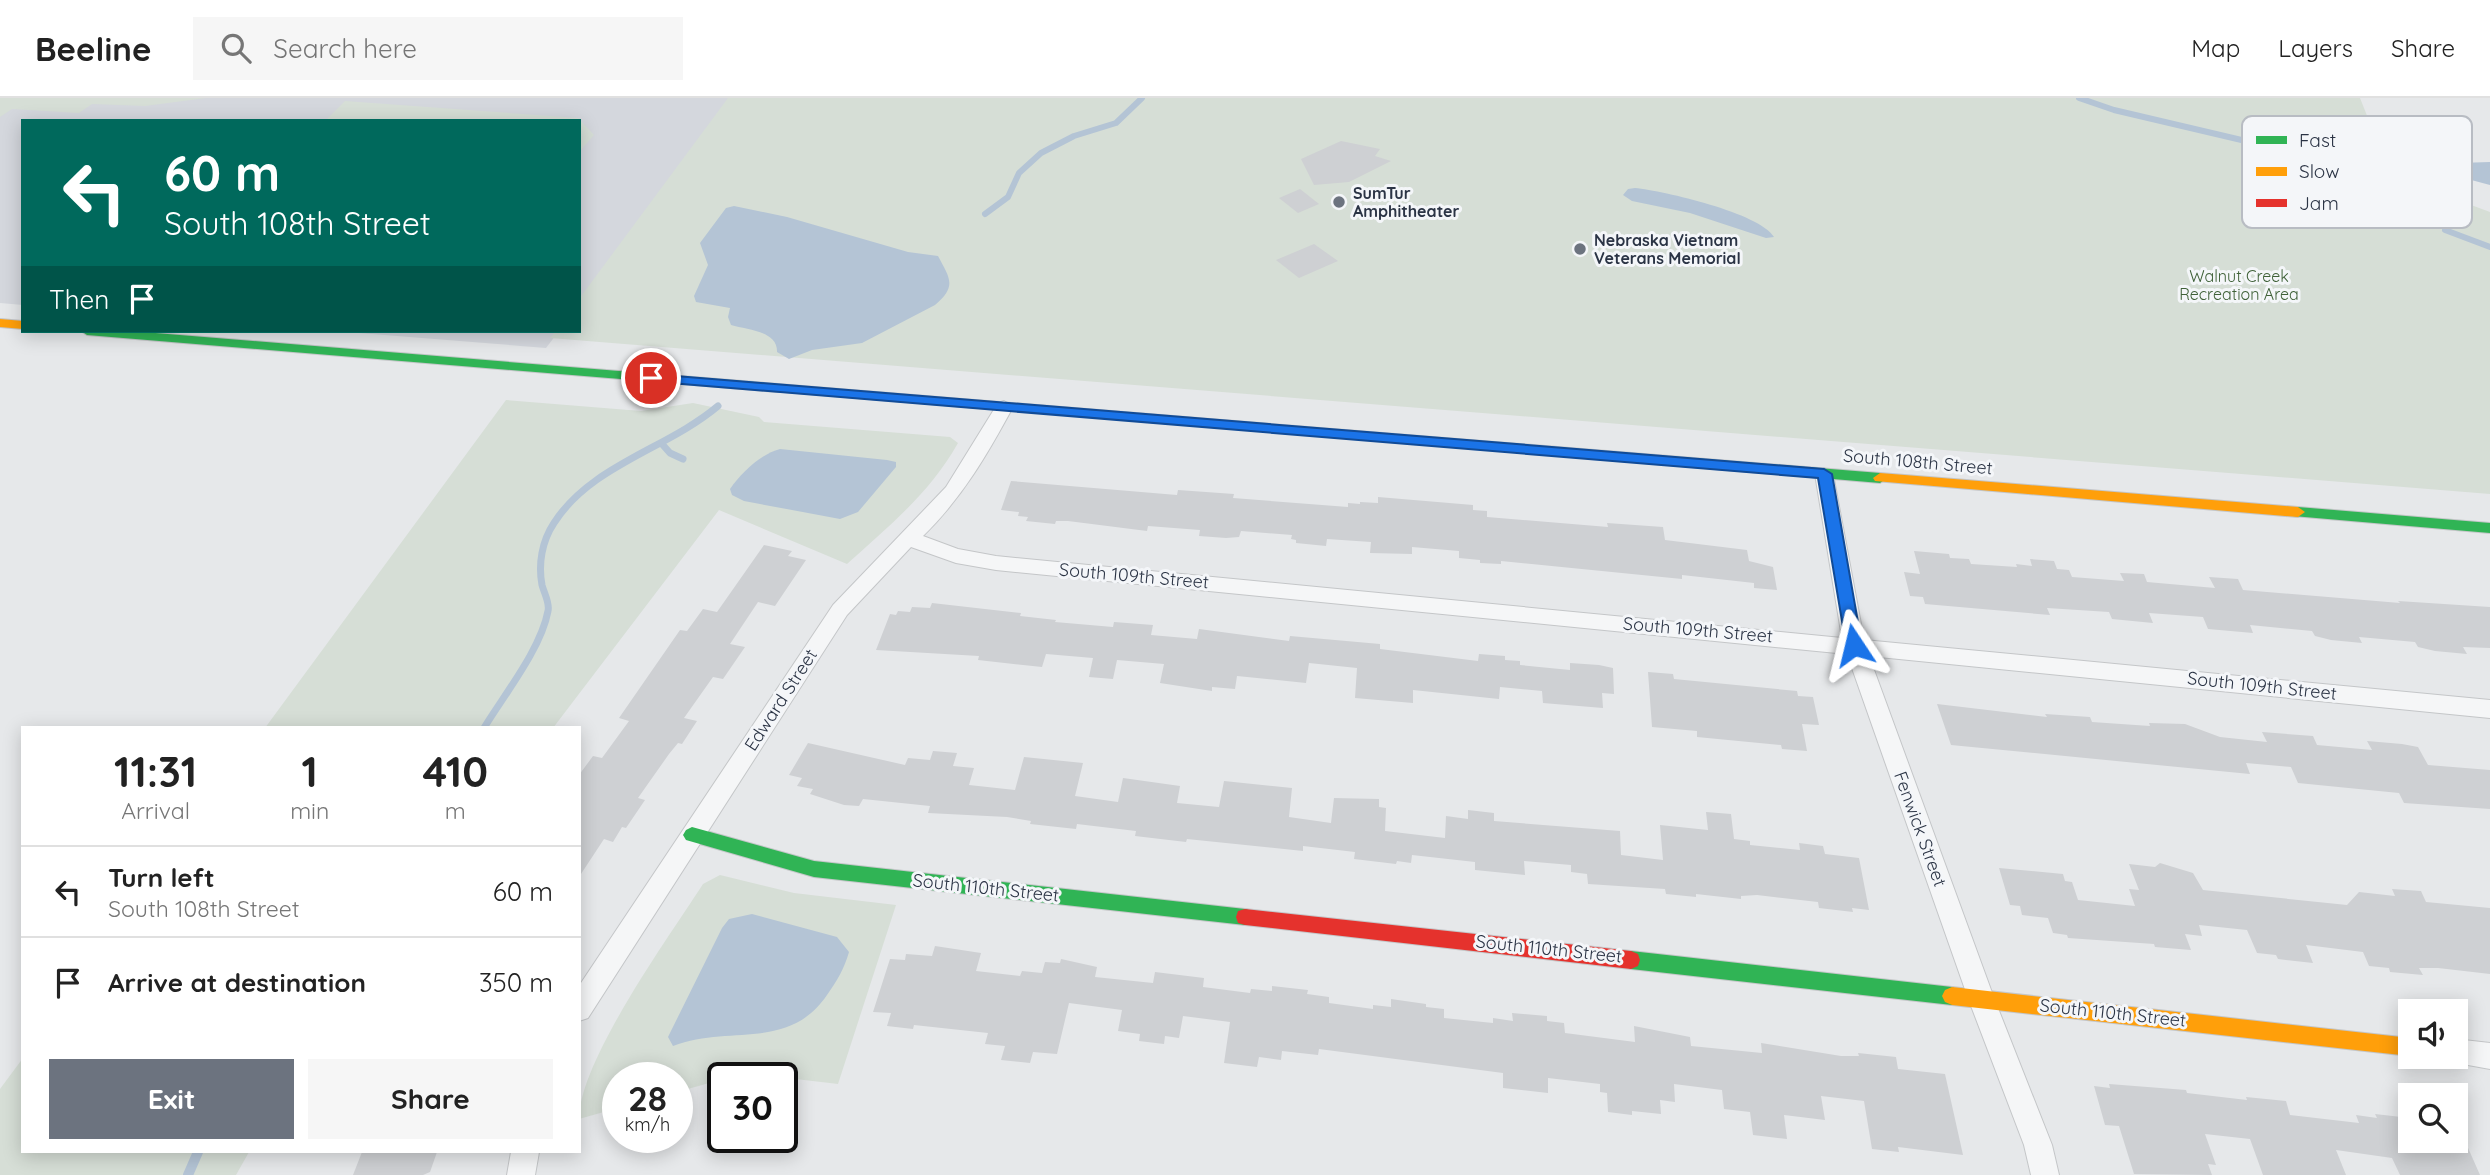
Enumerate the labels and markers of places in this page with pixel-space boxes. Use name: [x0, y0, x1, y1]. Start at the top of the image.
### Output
place label: SumTur Amphitheater: [1353, 183, 1460, 221]
marker: SumTur Amphitheater: [1331, 194, 1347, 210]
place label: Nebraska Vietnam Veterans Memorial: [1594, 230, 1741, 268]
marker: Nebraska Vietnam Veterans Memorial: [1572, 241, 1588, 257]
pin: [621, 348, 681, 408]

